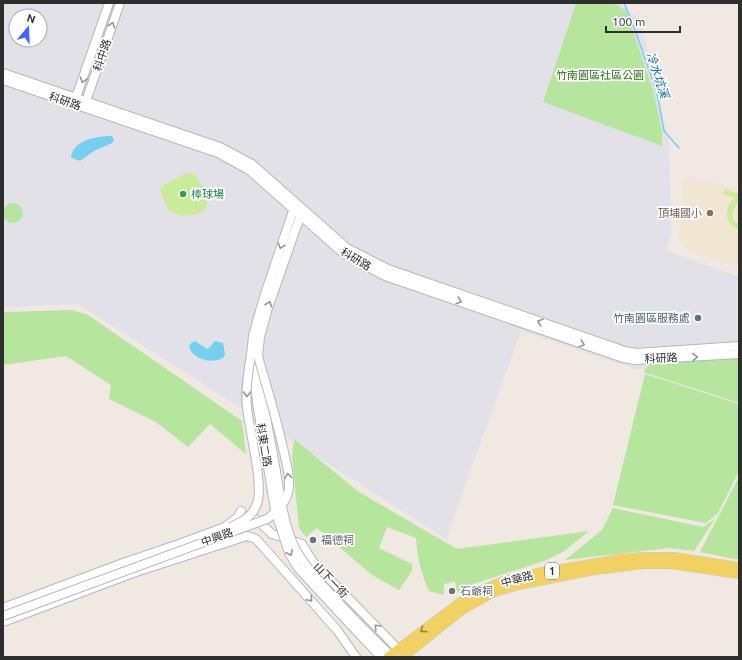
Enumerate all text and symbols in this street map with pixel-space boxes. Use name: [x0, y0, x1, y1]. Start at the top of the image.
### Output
north arrow: [8, 8, 48, 48]
scale bar: [606, 8, 680, 34]
text: N: [25, 12, 37, 26]
text: 100 m: [612, 15, 645, 28]
one-way arrow: [108, 22, 116, 29]
street label: 科中路: [91, 37, 113, 73]
water label: 冷水坑溪: [644, 50, 672, 102]
park label: 竹南園區社區公園: [556, 69, 644, 81]
one-way arrow: [79, 76, 87, 83]
street label: 科研路: [47, 90, 83, 112]
place label: 棒球場: [191, 188, 224, 200]
marker: 棒球場: [178, 189, 188, 199]
place label: 頂埔國小: [658, 207, 702, 219]
marker: 頂埔國小: [705, 208, 715, 218]
one-way arrow: [277, 242, 285, 249]
street label: 科研路: [339, 246, 373, 272]
one-way arrow: [456, 297, 463, 305]
one-way arrow: [265, 301, 273, 308]
place label: 竹南園區服務處: [613, 312, 690, 324]
marker: 竹南園區服務處: [693, 313, 703, 323]
one-way arrow: [537, 318, 544, 326]
one-way arrow: [578, 340, 585, 348]
street label: 科研路: [644, 351, 678, 365]
one-way arrow: [692, 352, 698, 361]
one-way arrow: [243, 391, 251, 397]
street label: 科東二路: [254, 422, 274, 468]
one-way arrow: [284, 473, 293, 479]
street label: 中興路: [199, 526, 235, 548]
place label: 福德祠: [321, 534, 354, 546]
marker: 福德祠: [308, 535, 318, 545]
one-way arrow: [285, 549, 293, 556]
street label: 山下一街: [311, 560, 351, 600]
road number: 1: [545, 563, 559, 579]
street label: 中華路: [500, 569, 534, 589]
place label: 石爺祠: [460, 585, 493, 597]
marker: 石爺祠: [447, 586, 457, 596]
one-way arrow: [305, 594, 312, 601]
one-way arrow: [374, 624, 382, 632]
one-way arrow: [421, 625, 428, 632]

